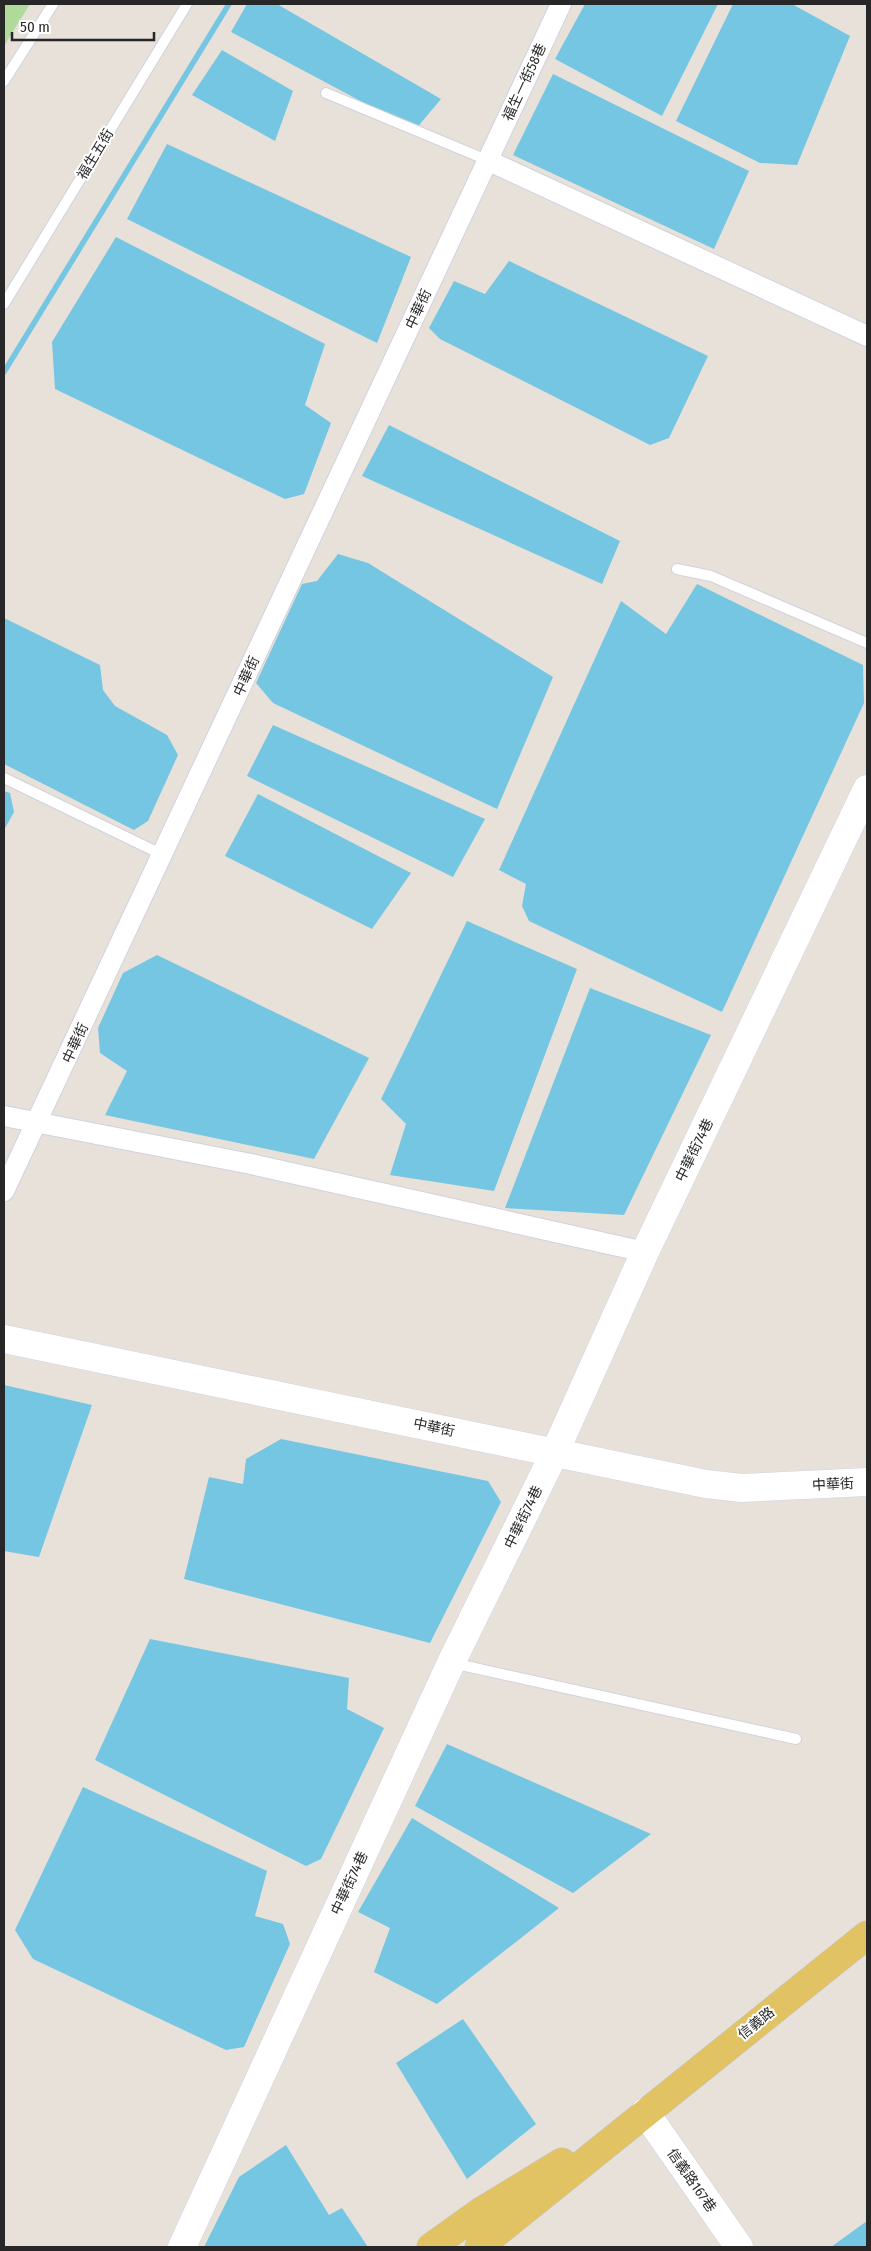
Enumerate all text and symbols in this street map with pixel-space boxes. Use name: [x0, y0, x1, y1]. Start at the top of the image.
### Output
scale bar: [12, 10, 155, 42]
text: 50 m: [20, 18, 50, 36]
street label: 福生一街58巷: [499, 41, 550, 124]
street label: 福生五街: [74, 126, 117, 183]
street label: 中華街: [402, 287, 435, 332]
street label: 中華街: [230, 654, 263, 699]
street label: 中華街: [59, 1021, 92, 1066]
street label: 中華街74巷: [672, 1116, 717, 1184]
street label: 中華街: [412, 1415, 456, 1440]
street label: 中華街: [812, 1475, 854, 1494]
street label: 中華街74巷: [501, 1483, 546, 1551]
street label: 中華街74巷: [327, 1849, 372, 1918]
street label: 信義路: [735, 2004, 778, 2043]
street label: 信義路167巷: [663, 2145, 720, 2215]

